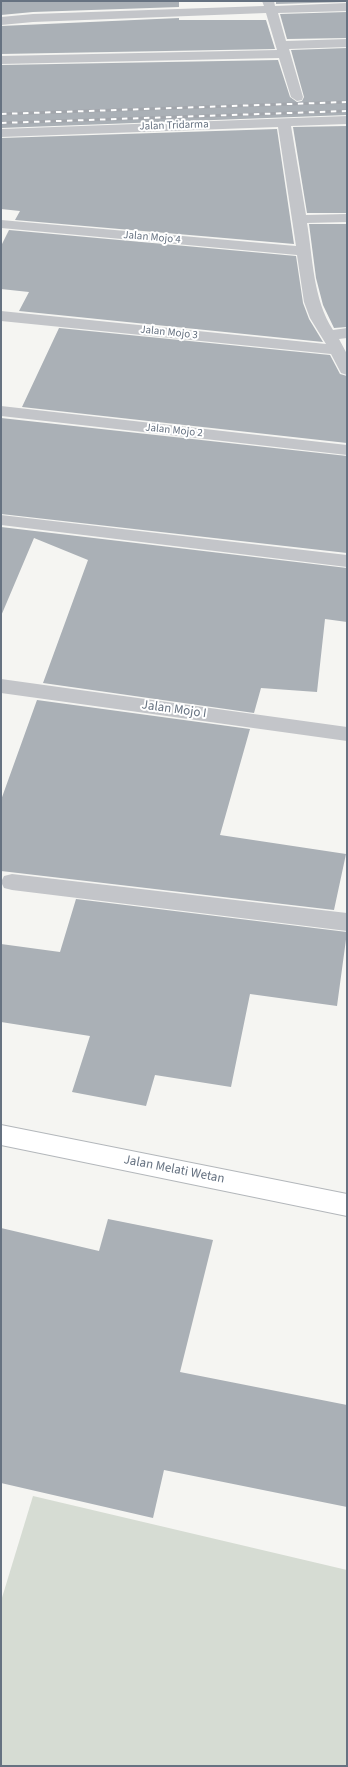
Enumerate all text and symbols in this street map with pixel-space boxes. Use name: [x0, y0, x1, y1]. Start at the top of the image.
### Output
street label: Jalan Tridarma: [139, 118, 209, 134]
street label: Jalan Mojo 4: [123, 229, 181, 247]
street label: Jalan Mojo 3: [140, 323, 198, 343]
street label: Jalan Mojo 2: [145, 421, 203, 441]
street label: Jalan Mojo I: [141, 698, 207, 722]
street label: Jalan Melati Wetan: [122, 1153, 226, 1187]

